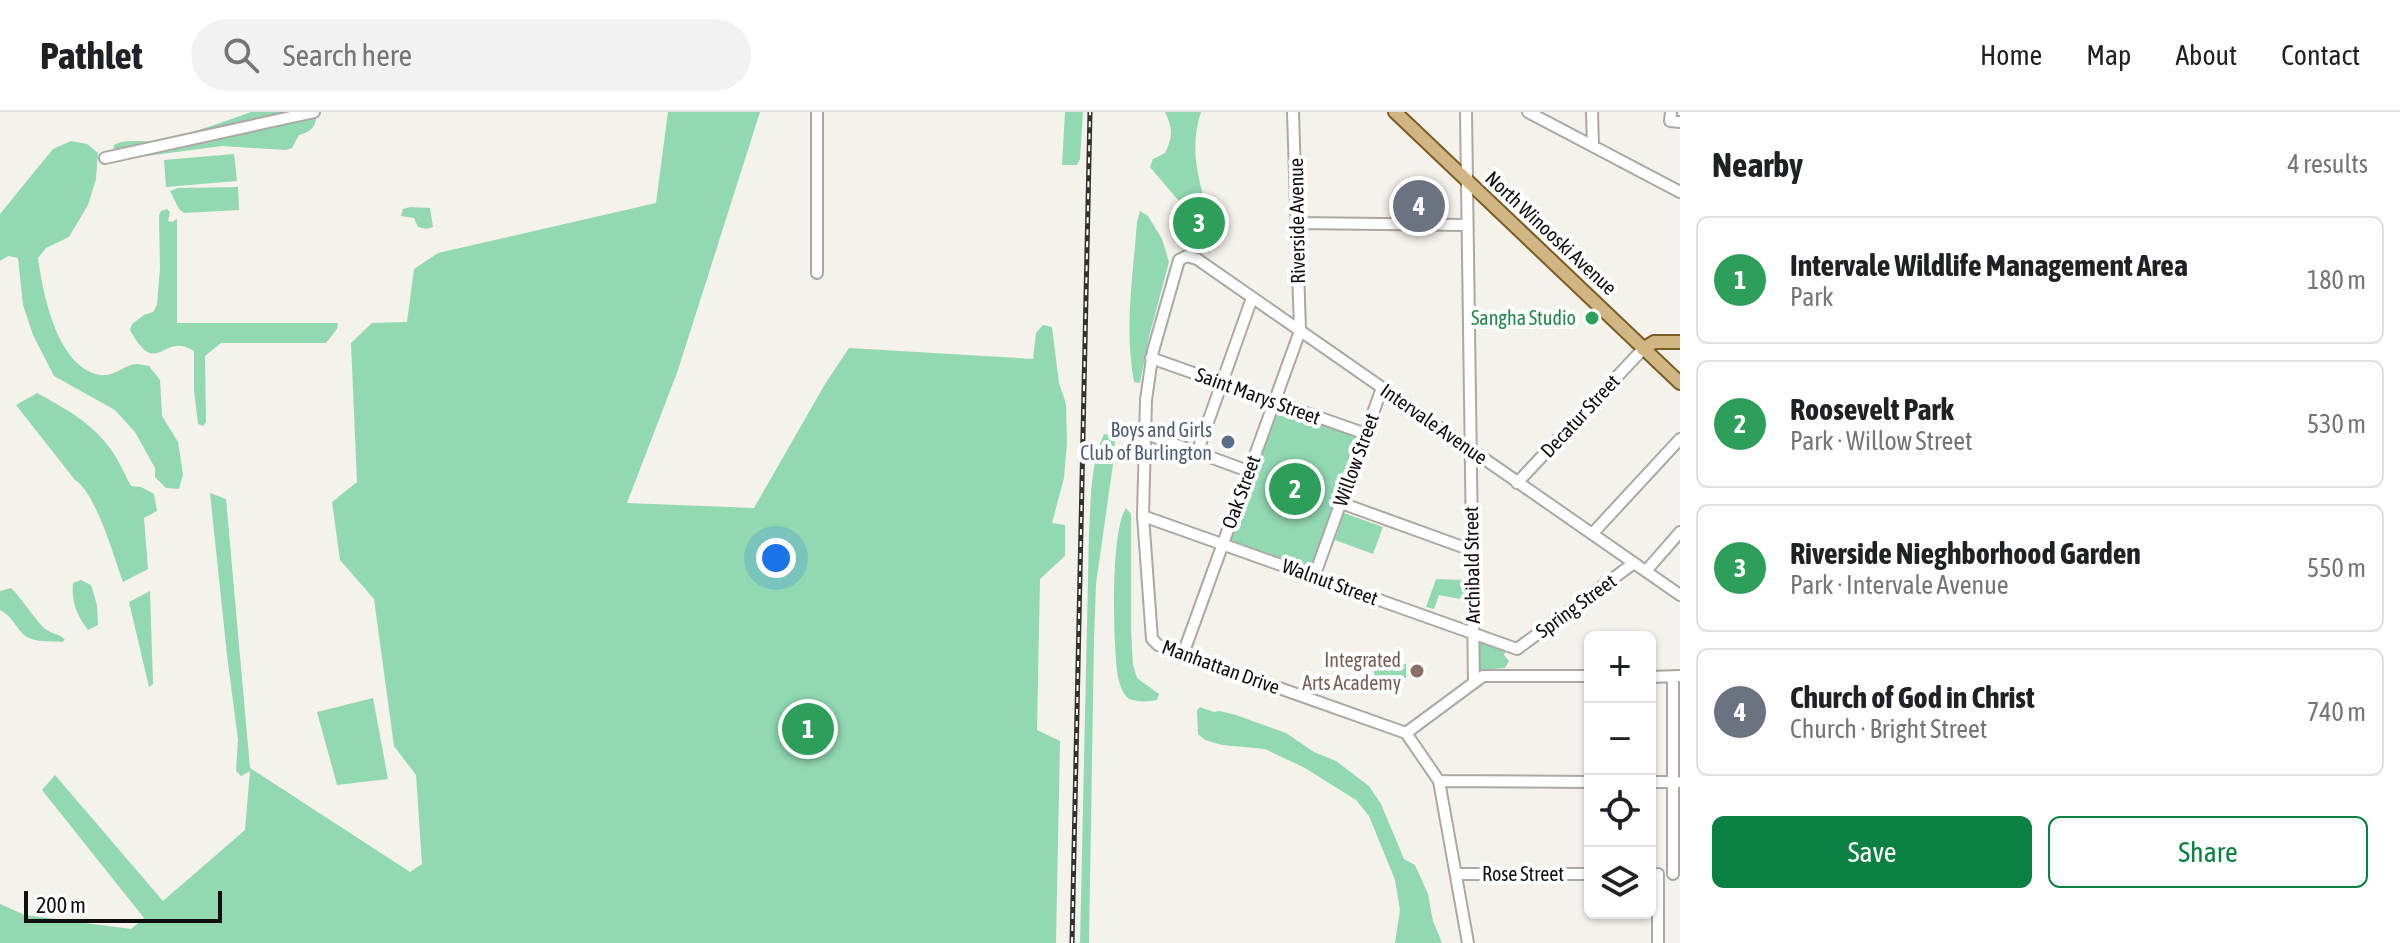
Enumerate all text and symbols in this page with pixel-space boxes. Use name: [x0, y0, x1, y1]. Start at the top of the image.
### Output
search box: [191, 19, 751, 91]
icon: search: [219, 33, 263, 77]
text: Pathlet: [40, 34, 143, 77]
text: Search here: [283, 38, 412, 72]
text: Home: [1980, 39, 2042, 71]
text: Map: [2086, 39, 2131, 71]
text: About: [2175, 39, 2237, 71]
text: Contact: [2281, 39, 2360, 71]
text: Nearby: [1712, 145, 1803, 184]
text: 4 results: [2287, 149, 2368, 179]
street label: Riverside Avenue: [1284, 158, 1309, 284]
street label: North Winooski Avenue: [1481, 166, 1622, 299]
pin: 4: [1393, 176, 1445, 236]
pin: 3: [1173, 193, 1225, 253]
text: Intervale Wildlife Management Area: [1790, 248, 2188, 282]
text: 1: [1734, 265, 1746, 295]
text: 180 m: [2307, 265, 2366, 295]
text: Park: [1790, 282, 1833, 312]
place label: Sangha Studio: [1471, 306, 1576, 329]
marker: Sangha Studio: [1583, 309, 1601, 327]
street label: Saint Marys Street: [1193, 362, 1324, 429]
street label: Decatur Street: [1535, 369, 1624, 462]
street label: Intervale Avenue: [1377, 378, 1492, 469]
text: Roosevelt Park: [1790, 392, 1954, 426]
text: 2: [1734, 409, 1746, 439]
text: 530 m: [2307, 409, 2366, 439]
street label: Willow Street: [1328, 410, 1383, 509]
place label: Boys and Girls Club of Burlington: [1080, 418, 1212, 464]
text: Park · Willow Street: [1790, 426, 1973, 456]
marker: Boys and Girls Club of Burlington: [1219, 433, 1237, 451]
street label: Oak Street: [1217, 452, 1264, 532]
pin: 2: [1269, 459, 1321, 519]
street label: Archibald Street: [1459, 506, 1484, 624]
text: Riverside Nieghborhood Garden: [1790, 536, 2141, 570]
your location: [756, 538, 796, 578]
text: 3: [1734, 553, 1746, 583]
text: 550 m: [2307, 553, 2366, 583]
street label: Walnut Street: [1279, 554, 1381, 610]
street label: Spring Street: [1531, 569, 1620, 642]
text: Park · Intervale Avenue: [1790, 570, 2009, 600]
map controls: [1584, 631, 1656, 919]
button: +: [1584, 631, 1656, 703]
street label: Manhattan Drive: [1159, 635, 1283, 698]
place label: Integrated Arts Academy: [1302, 648, 1401, 694]
marker: Integrated Arts Academy: [1408, 662, 1426, 680]
text: Church of God in Christ: [1790, 680, 2035, 714]
text: 4: [1734, 697, 1746, 727]
text: 740 m: [2307, 697, 2366, 727]
pin: 1: [782, 699, 834, 759]
button: −: [1584, 703, 1656, 775]
text: Church · Bright Street: [1790, 714, 1987, 744]
button: locate: [1584, 775, 1656, 847]
button: Save: [1712, 816, 2032, 888]
button: Share: [2048, 816, 2368, 888]
button: layers: [1584, 847, 1656, 919]
street label: Rose Street: [1482, 862, 1564, 885]
scale bar: [24, 887, 222, 923]
text: 200 m: [36, 892, 86, 918]

